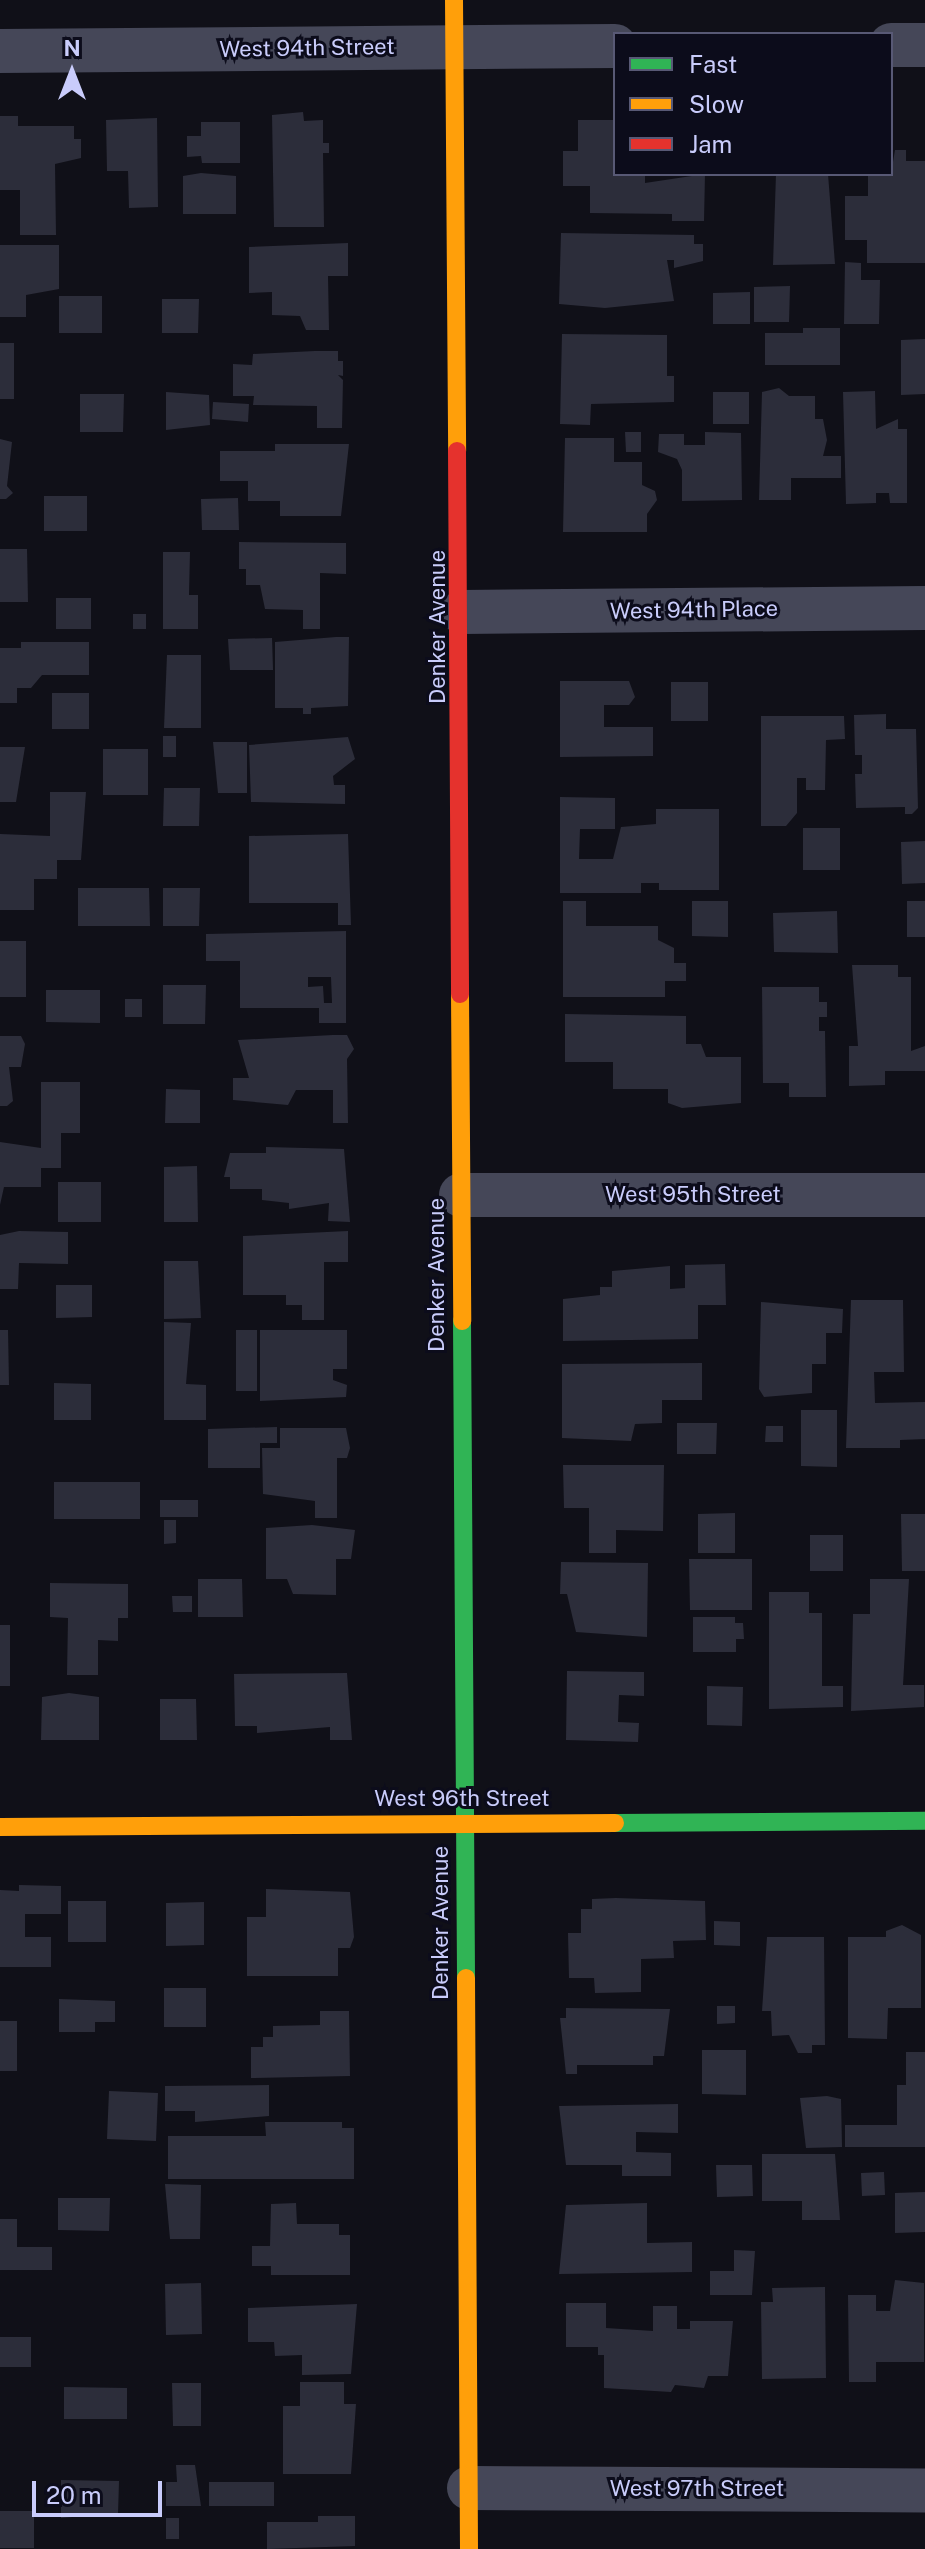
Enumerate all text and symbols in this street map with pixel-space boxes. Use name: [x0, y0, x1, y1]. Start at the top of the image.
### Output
north arrow: [32, 32, 112, 112]
legend: [613, 32, 893, 176]
street label: West 94th Street: [219, 33, 395, 63]
text: N: [63, 35, 81, 61]
text: Fast: [689, 50, 737, 78]
text: Slow: [689, 90, 744, 118]
text: Jam: [689, 130, 732, 158]
street label: Denker Avenue: [425, 550, 451, 704]
street label: West 94th Place: [610, 595, 778, 625]
street label: West 95th Street: [605, 1182, 781, 1208]
street label: Denker Avenue: [424, 1198, 450, 1352]
street label: West 96th Street: [374, 1786, 550, 1812]
street label: Denker Avenue: [428, 1846, 454, 2000]
scale bar: [36, 2465, 166, 2515]
street label: West 97th Street: [610, 2476, 784, 2502]
text: 20 m: [46, 2481, 102, 2509]

